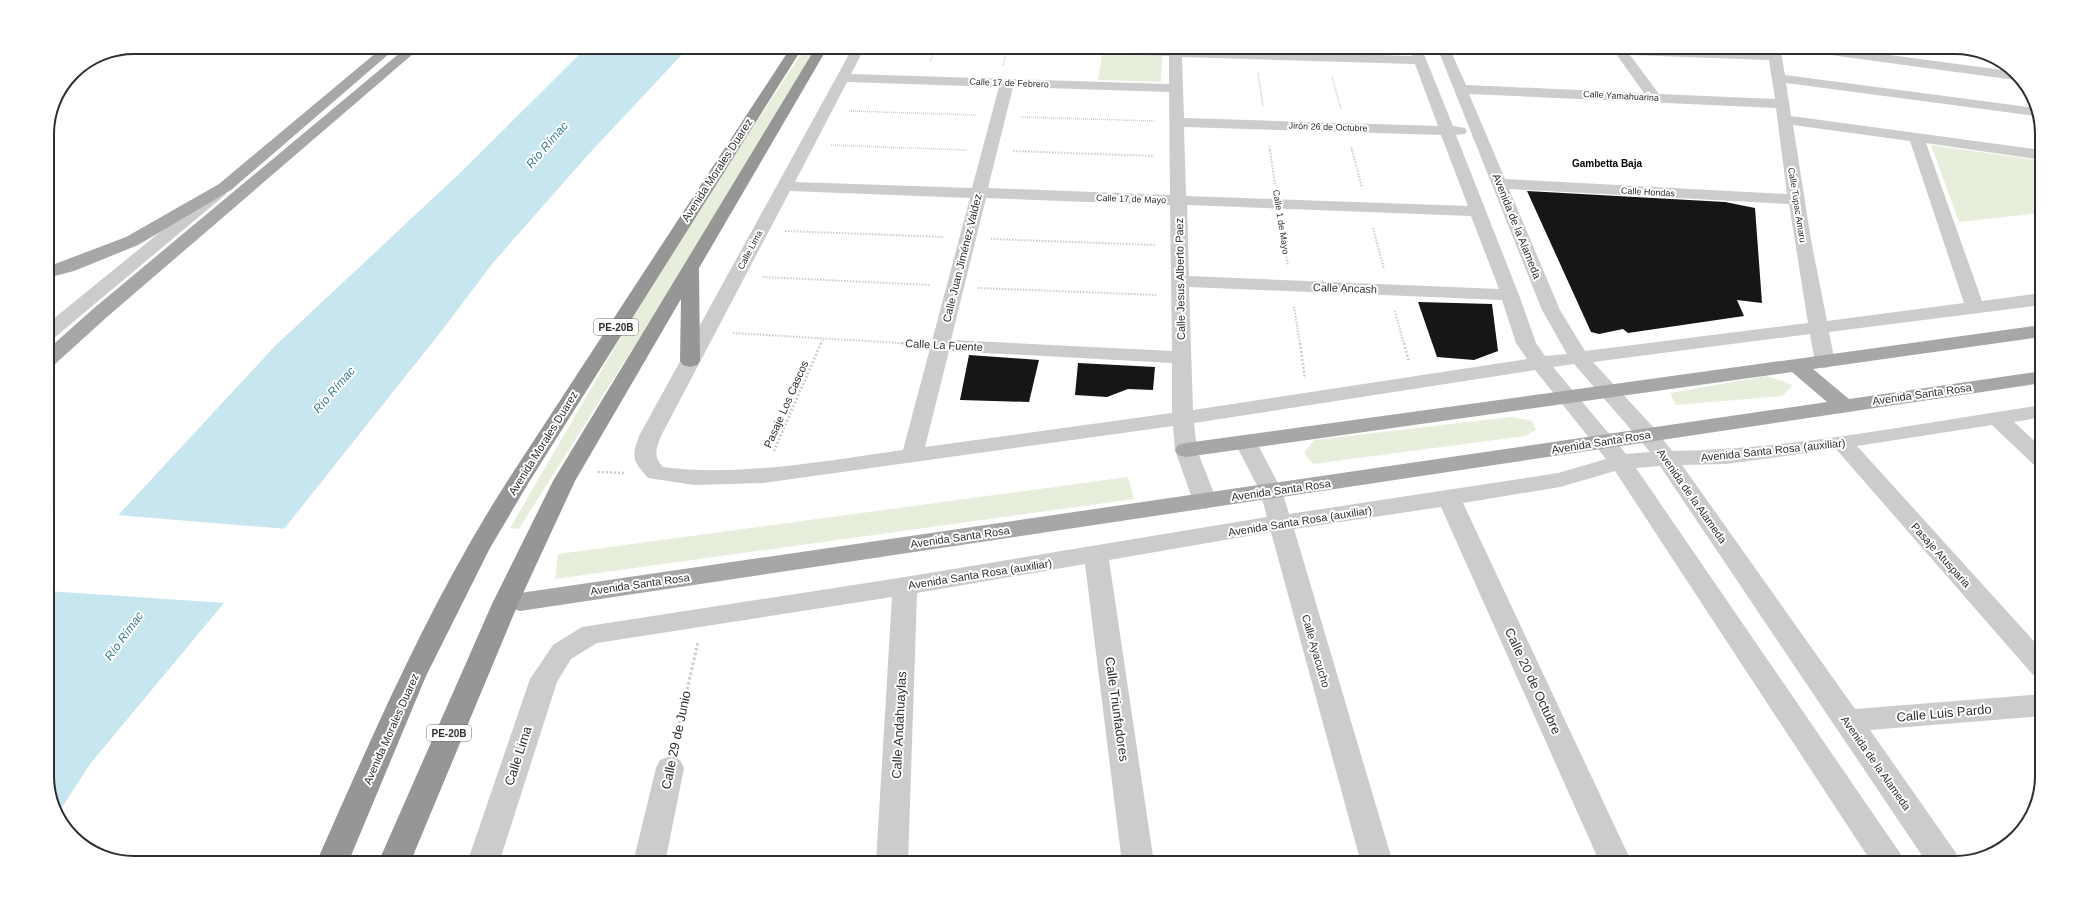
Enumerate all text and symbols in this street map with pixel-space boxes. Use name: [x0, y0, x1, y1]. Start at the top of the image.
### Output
street label: Calle 17 de Febrero: [969, 77, 1049, 89]
street label: Calle Yamahuarina: [1583, 89, 1659, 103]
street label: Avenida Morales Duarez: [679, 116, 755, 224]
water label: Río Rímac: [523, 119, 571, 171]
street label: Jirón 26 de Octubre: [1288, 121, 1368, 133]
district label: Gambetta Baja: [1572, 158, 1642, 169]
street label: Calle Tupac Amaru: [1786, 167, 1808, 243]
street label: Avenida de la Alameda: [1490, 172, 1544, 281]
street label: Calle Hondas: [1621, 186, 1676, 198]
street label: Calle 1 de Mayo: [1271, 189, 1291, 255]
street label: Calle Juan Jiménez Valdez: [940, 193, 984, 323]
street label: Calle 17 de Mayo: [1096, 193, 1166, 205]
street label: Calle Jesus Alberto Paez: [1173, 218, 1187, 340]
street label: Calle Lima: [736, 229, 764, 271]
street label: Calle Ancash: [1313, 281, 1377, 295]
road number: PE-20B: [594, 319, 638, 335]
street label: Calle La Fuente: [905, 337, 983, 353]
street label: Pasaje Los Cascos: [761, 358, 811, 449]
water label: Río Rímac: [310, 364, 358, 416]
street label: Avenida Santa Rosa: [1872, 381, 1973, 407]
street label: Avenida Morales Duarez: [506, 389, 580, 497]
street label: Avenida Santa Rosa: [1551, 428, 1652, 456]
street label: Avenida Santa Rosa (auxiliar): [1700, 436, 1846, 464]
street label: Avenida de la Alameda: [1655, 447, 1730, 546]
street label: Avenida Santa Rosa: [1231, 477, 1332, 503]
street label: Avenida Santa Rosa (auxiliar): [1227, 504, 1373, 538]
street label: Pasaje Atusparia: [1909, 520, 1974, 590]
street label: Avenida Santa Rosa: [910, 524, 1011, 550]
street label: Avenida Santa Rosa (auxiliar): [907, 557, 1053, 591]
street label: Avenida Santa Rosa: [590, 571, 691, 597]
water label: Río Rímac: [102, 609, 146, 663]
street label: Calle Ayacucho: [1300, 613, 1332, 689]
street label: Calle 20 de Octubre: [1502, 625, 1564, 737]
street label: Calle Triunfadores: [1102, 656, 1132, 763]
street label: Calle Andahuaylas: [889, 670, 909, 779]
street label: Avenida Morales Duarez: [361, 672, 421, 786]
street label: Calle 29 de Junio: [658, 689, 694, 791]
street label: Calle Luis Pardo: [1896, 701, 1992, 725]
street label: Avenida de la Alameda: [1839, 714, 1914, 813]
street label: Calle Lima: [501, 724, 535, 788]
road number: PE-20B: [427, 725, 471, 741]

